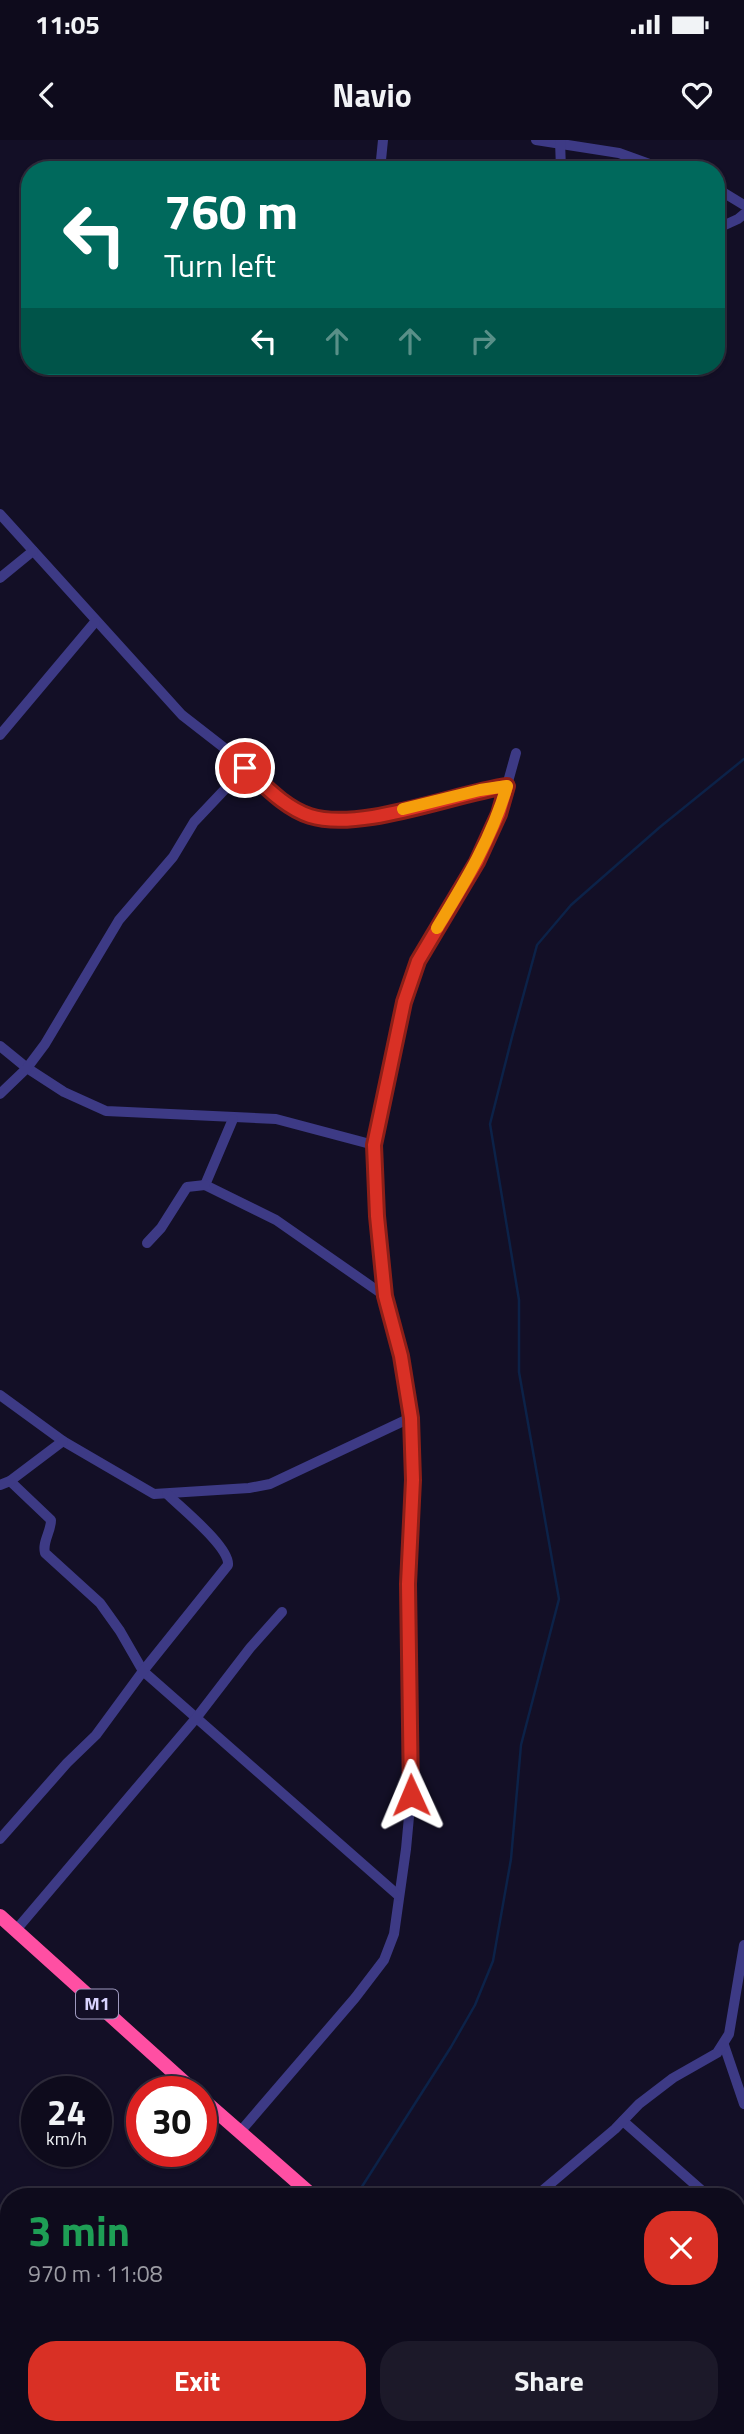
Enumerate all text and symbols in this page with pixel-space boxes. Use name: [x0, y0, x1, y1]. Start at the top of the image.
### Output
text: 11:05: [35, 5, 100, 44]
text: Navio: [332, 71, 412, 119]
icon: back: [28, 76, 66, 114]
icon: heart: [678, 76, 716, 114]
text: 760 m: [164, 173, 298, 248]
icon: left: [49, 189, 140, 280]
text: Turn left: [164, 241, 276, 289]
icon: left: [245, 322, 283, 360]
icon: ahead: [318, 322, 356, 360]
icon: ahead: [391, 322, 429, 360]
icon: right: [464, 322, 502, 360]
pin: [215, 738, 275, 798]
icon: arrive: [226, 749, 264, 787]
position arrow: [374, 1758, 448, 1832]
road number: M1: [76, 1990, 118, 2018]
speed limit sign: 30: [126, 2076, 217, 2167]
text: 24: [47, 2085, 86, 2139]
text: km/h: [46, 2125, 87, 2152]
text: 3 min: [28, 2198, 130, 2262]
button: close: [644, 2211, 718, 2285]
text: 970 m · 11:08: [28, 2256, 163, 2291]
button: Exit: [28, 2341, 366, 2421]
button: Share: [380, 2341, 718, 2421]

